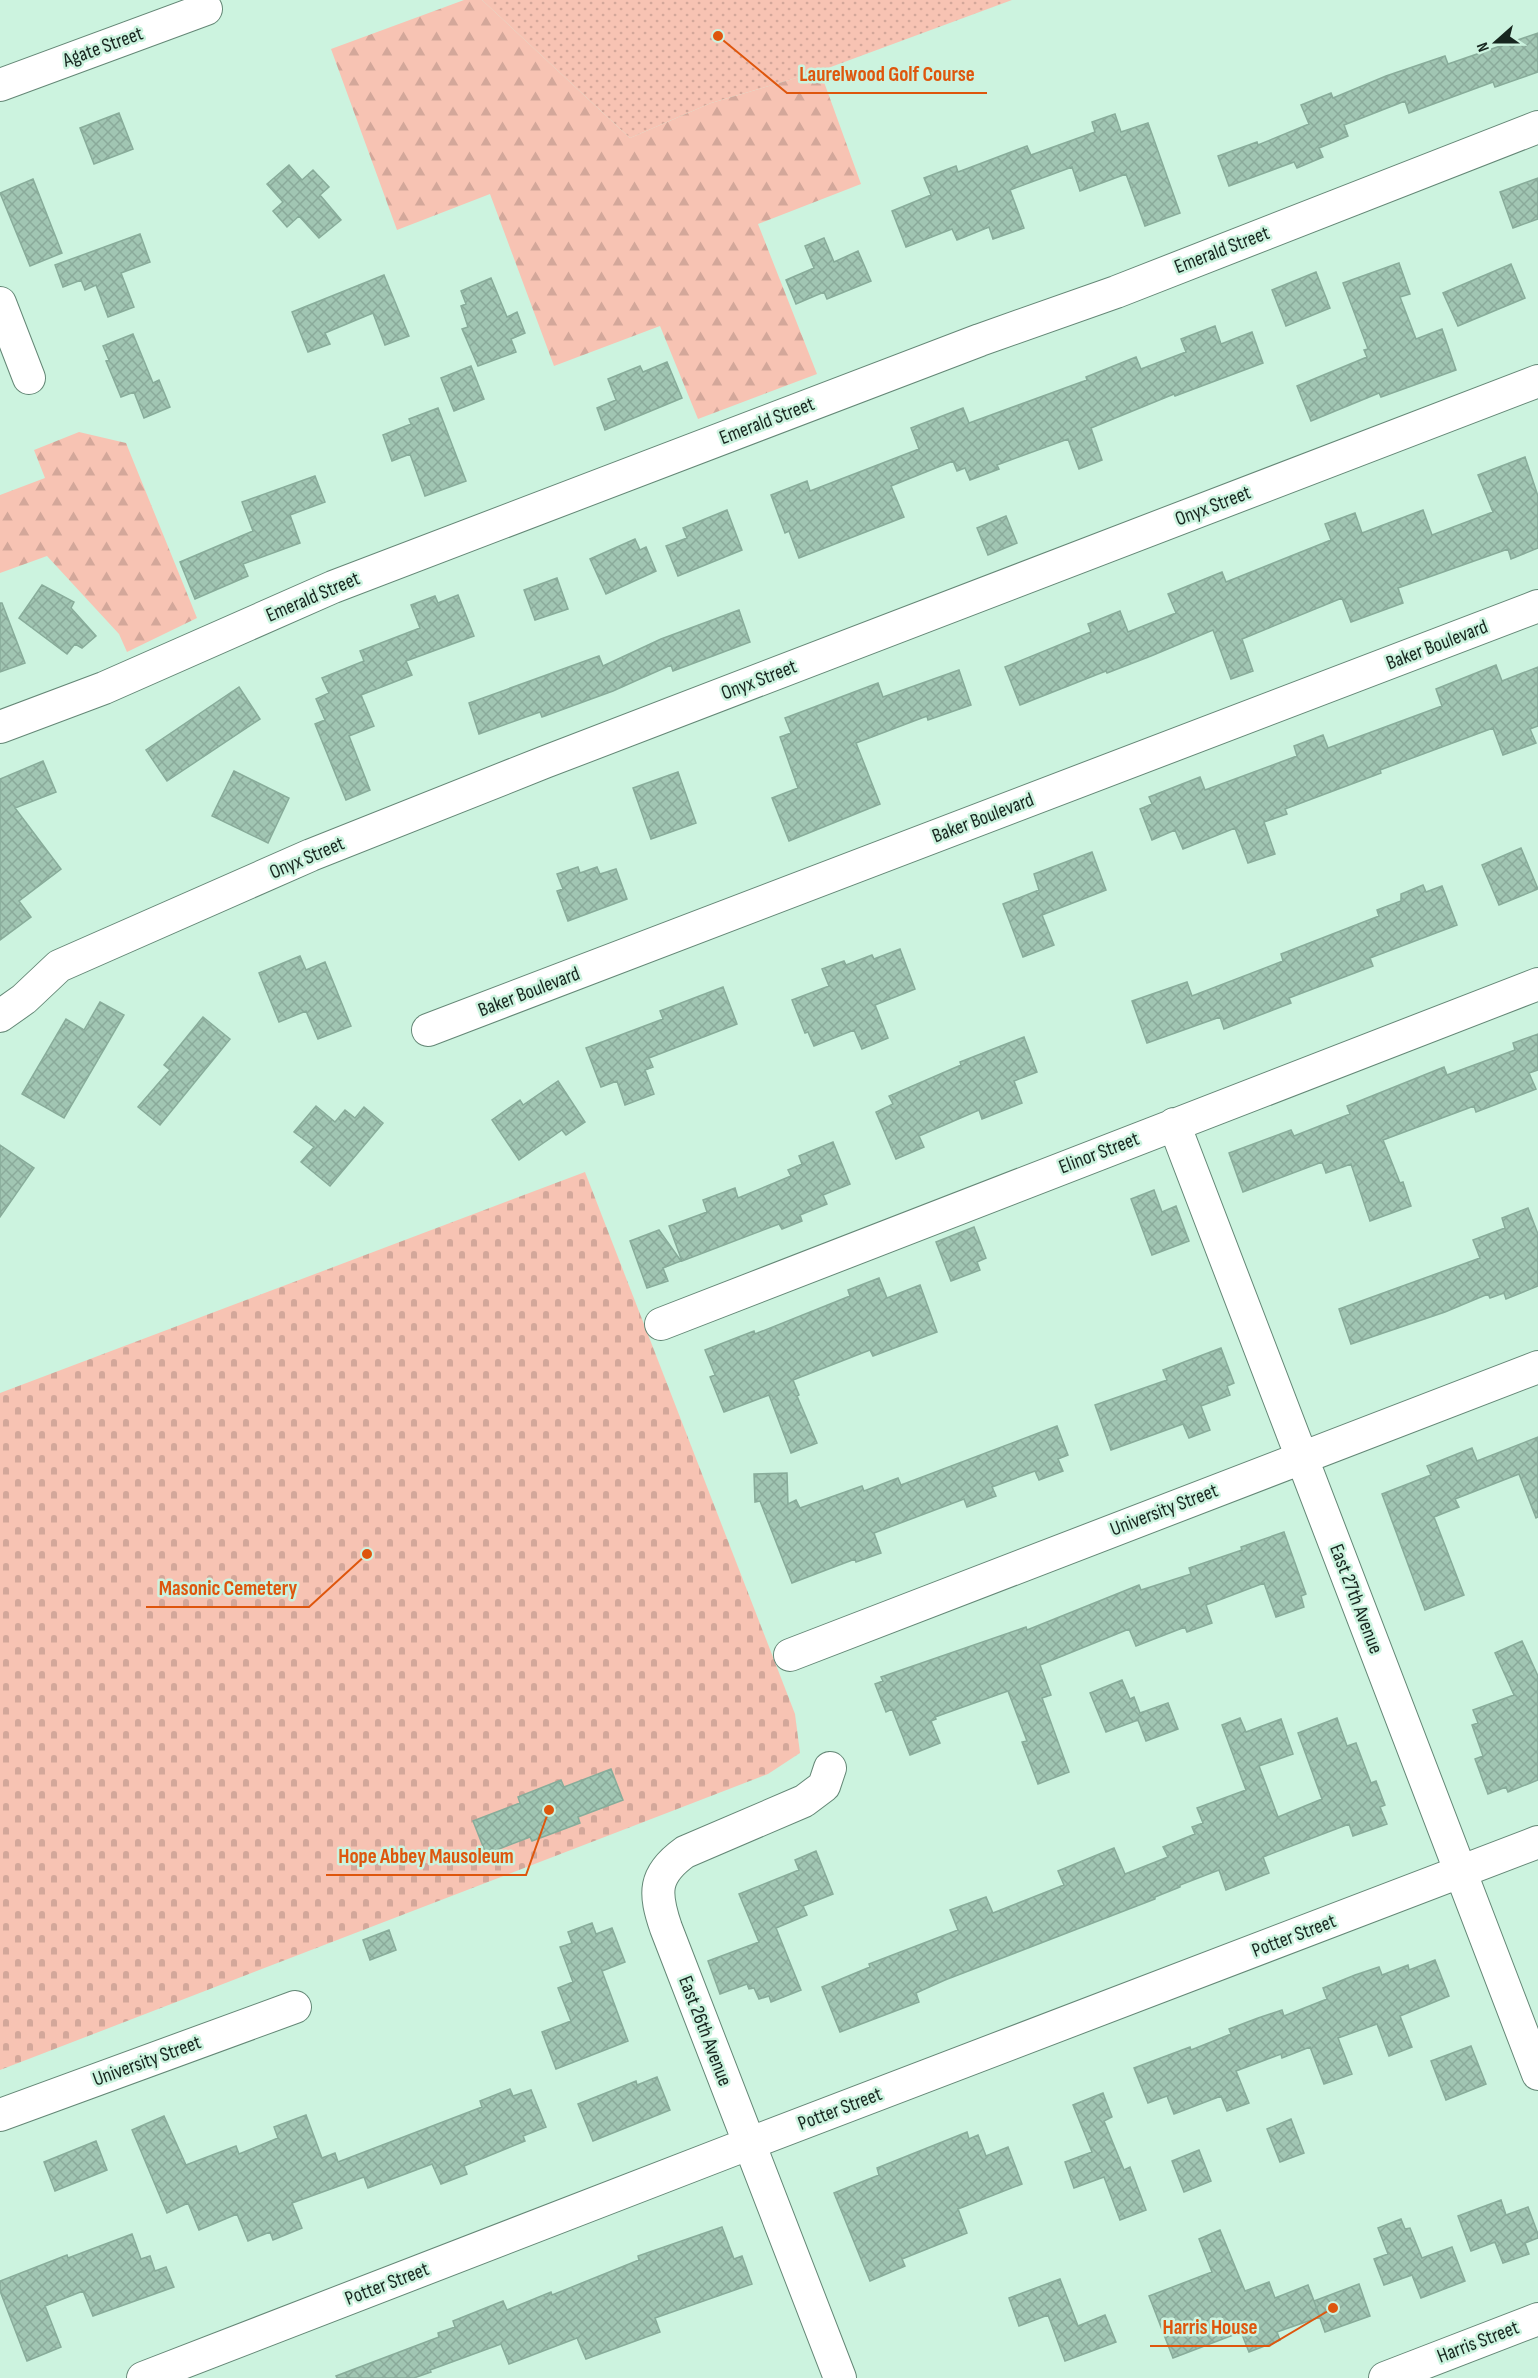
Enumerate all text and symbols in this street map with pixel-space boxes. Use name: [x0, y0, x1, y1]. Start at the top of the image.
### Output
north arrow: [1466, 12, 1526, 72]
street label: Agate Street: [59, 21, 146, 73]
text: N: [1473, 39, 1494, 54]
callout: Laurelwood Golf Course: [787, 54, 987, 93]
text: Laurelwood Golf Course: [799, 62, 975, 87]
street label: Emerald Street: [1171, 221, 1273, 279]
street label: Emerald Street: [716, 392, 818, 450]
street label: Onyx Street: [1172, 481, 1254, 531]
street label: Emerald Street: [262, 566, 364, 628]
street label: Baker Boulevard: [1383, 615, 1491, 675]
street label: Onyx Street: [718, 655, 800, 705]
street label: Baker Boulevard: [929, 788, 1037, 848]
street label: Onyx Street: [266, 832, 348, 884]
street label: Baker Boulevard: [475, 962, 583, 1022]
street label: Elinor Street: [1055, 1127, 1143, 1179]
street label: University Street: [1107, 1478, 1221, 1542]
street label: East 27th Avenue: [1324, 1541, 1388, 1657]
callout: Masonic Cemetery: [146, 1568, 309, 1607]
text: Masonic Cemetery: [159, 1576, 298, 1601]
callout: Hope Abbey Mausoleum: [326, 1836, 526, 1875]
text: Hope Abbey Mausoleum: [338, 1844, 514, 1869]
street label: Potter Street: [1249, 1909, 1339, 1963]
street label: East 26th Avenue: [673, 1973, 737, 2089]
street label: University Street: [90, 2030, 204, 2092]
street label: Potter Street: [795, 2082, 885, 2136]
street label: Potter Street: [342, 2257, 432, 2311]
callout: Harris House: [1150, 2307, 1269, 2346]
text: Harris House: [1163, 2315, 1257, 2340]
street label: Harris Street: [1434, 2315, 1522, 2369]

